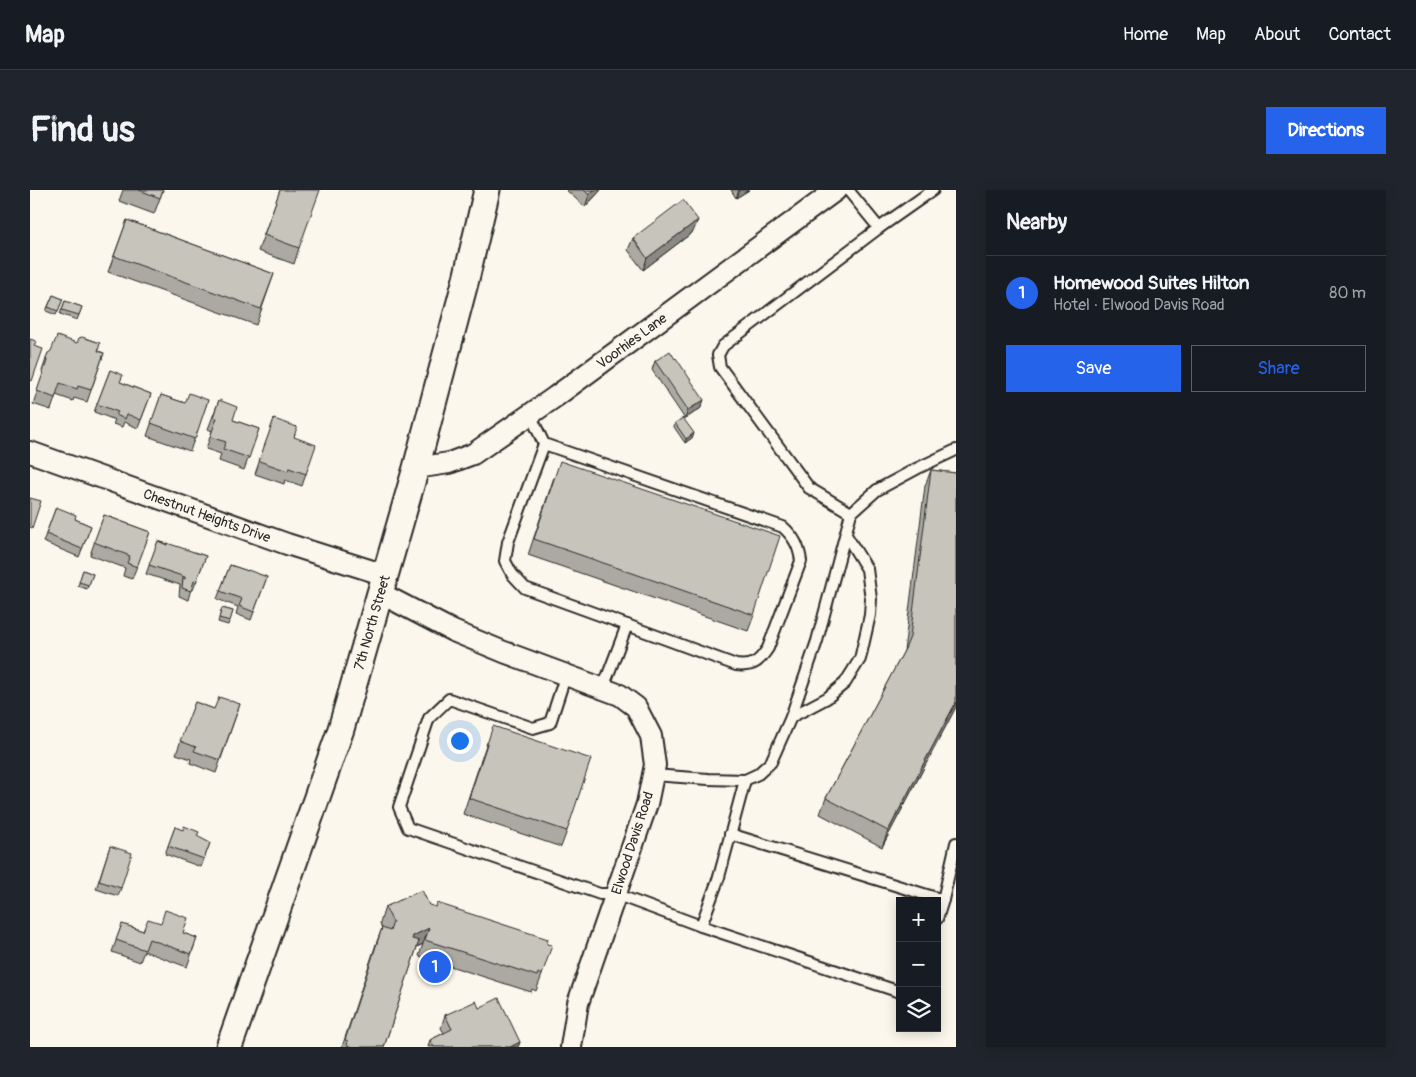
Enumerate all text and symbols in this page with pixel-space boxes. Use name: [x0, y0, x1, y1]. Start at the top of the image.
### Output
text: Map: [25, 20, 65, 49]
text: Home: [1123, 23, 1168, 46]
text: Map: [1196, 23, 1226, 46]
text: About: [1254, 23, 1300, 46]
text: Contact: [1328, 23, 1391, 46]
button: Directions: [1266, 107, 1386, 154]
text: Find us: [30, 108, 135, 152]
text: Nearby: [1006, 209, 1067, 236]
text: Homewood Suites Hilton: [1053, 271, 1250, 295]
text: 1: [1019, 283, 1025, 303]
text: 80 m: [1329, 283, 1366, 303]
text: Hotel · Elwood Davis Road: [1053, 295, 1225, 315]
street label: Voorhies Lane: [594, 310, 670, 372]
button: Save: [1006, 345, 1181, 392]
button: Share: [1191, 345, 1366, 392]
street label: Chestnut Heights Drive: [141, 485, 273, 546]
street label: 7th North Street: [350, 573, 394, 672]
your location: [447, 728, 473, 754]
street label: Elwood Davis Road: [608, 789, 657, 897]
map controls: [896, 897, 941, 1032]
button: +: [896, 897, 941, 942]
button: −: [896, 942, 941, 987]
pin: 1: [419, 948, 451, 986]
button: layers: [896, 987, 941, 1032]

